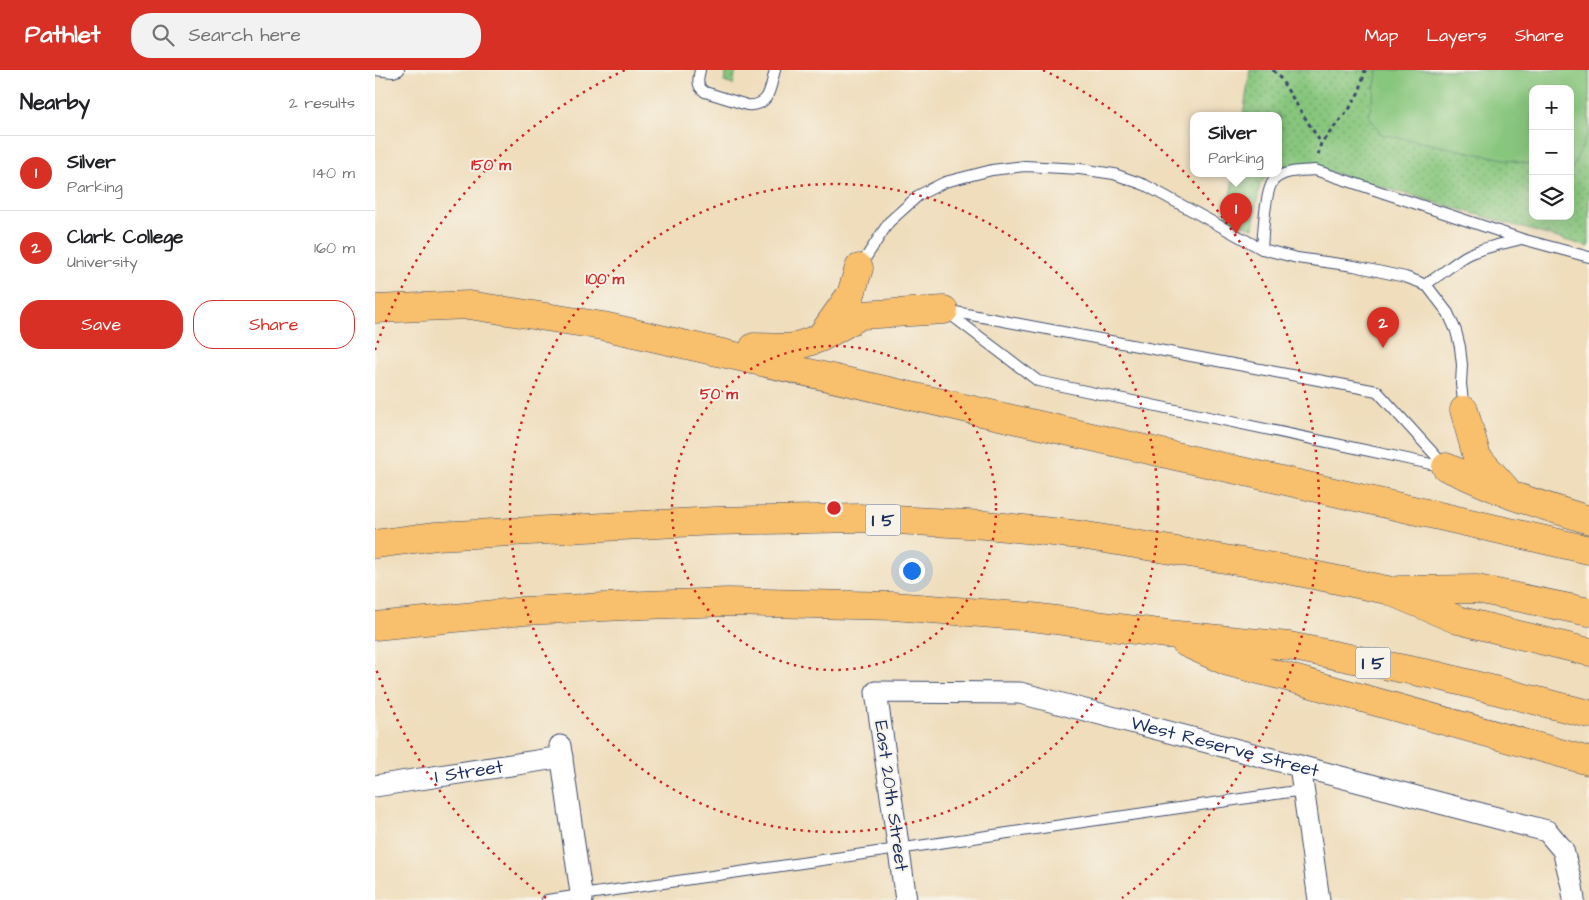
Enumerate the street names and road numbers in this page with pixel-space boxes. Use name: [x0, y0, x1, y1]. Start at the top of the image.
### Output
road number: I 5: [865, 504, 901, 536]
road number: I 5: [1355, 648, 1391, 678]
street label: West Reserve Street: [1128, 709, 1322, 784]
street label: East 20th Street: [867, 719, 915, 873]
street label: I Street: [433, 753, 505, 790]

